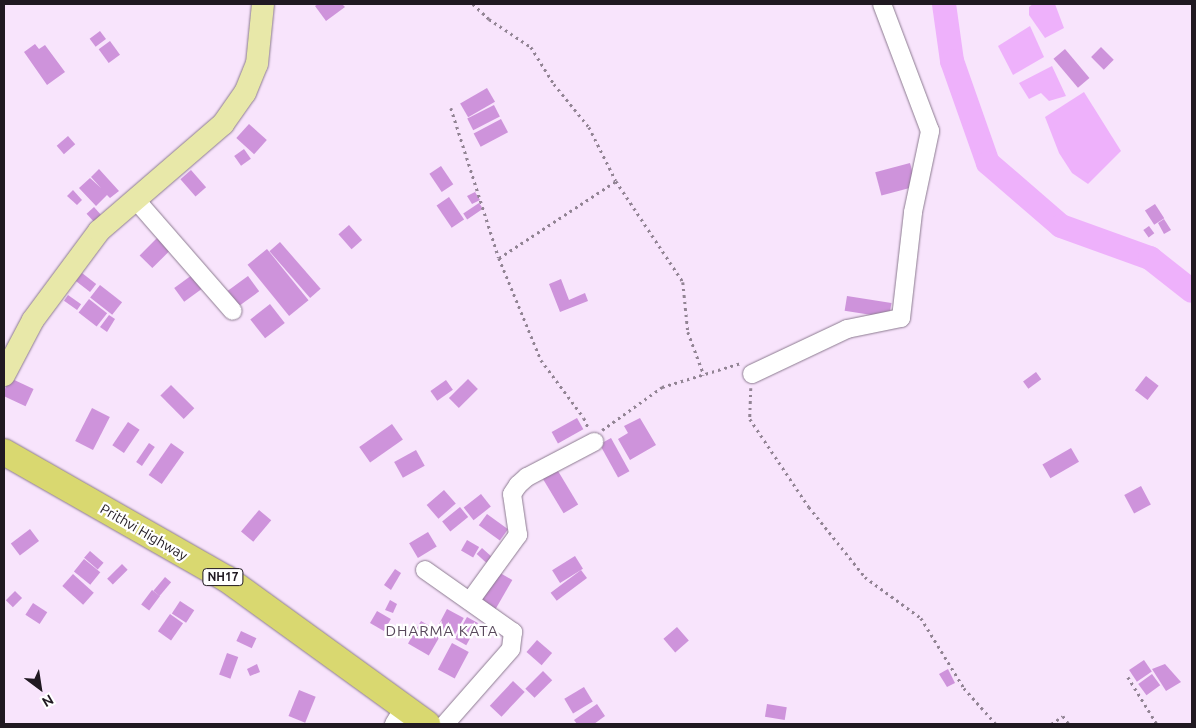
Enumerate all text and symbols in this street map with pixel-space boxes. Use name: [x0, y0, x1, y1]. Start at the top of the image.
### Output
street label: Prithvi Highway: [97, 500, 191, 564]
road number: NH17: [202, 568, 244, 586]
district label: DHARMA KATA: [384, 622, 500, 640]
north arrow: [15, 663, 65, 713]
text: N: [39, 691, 56, 710]

